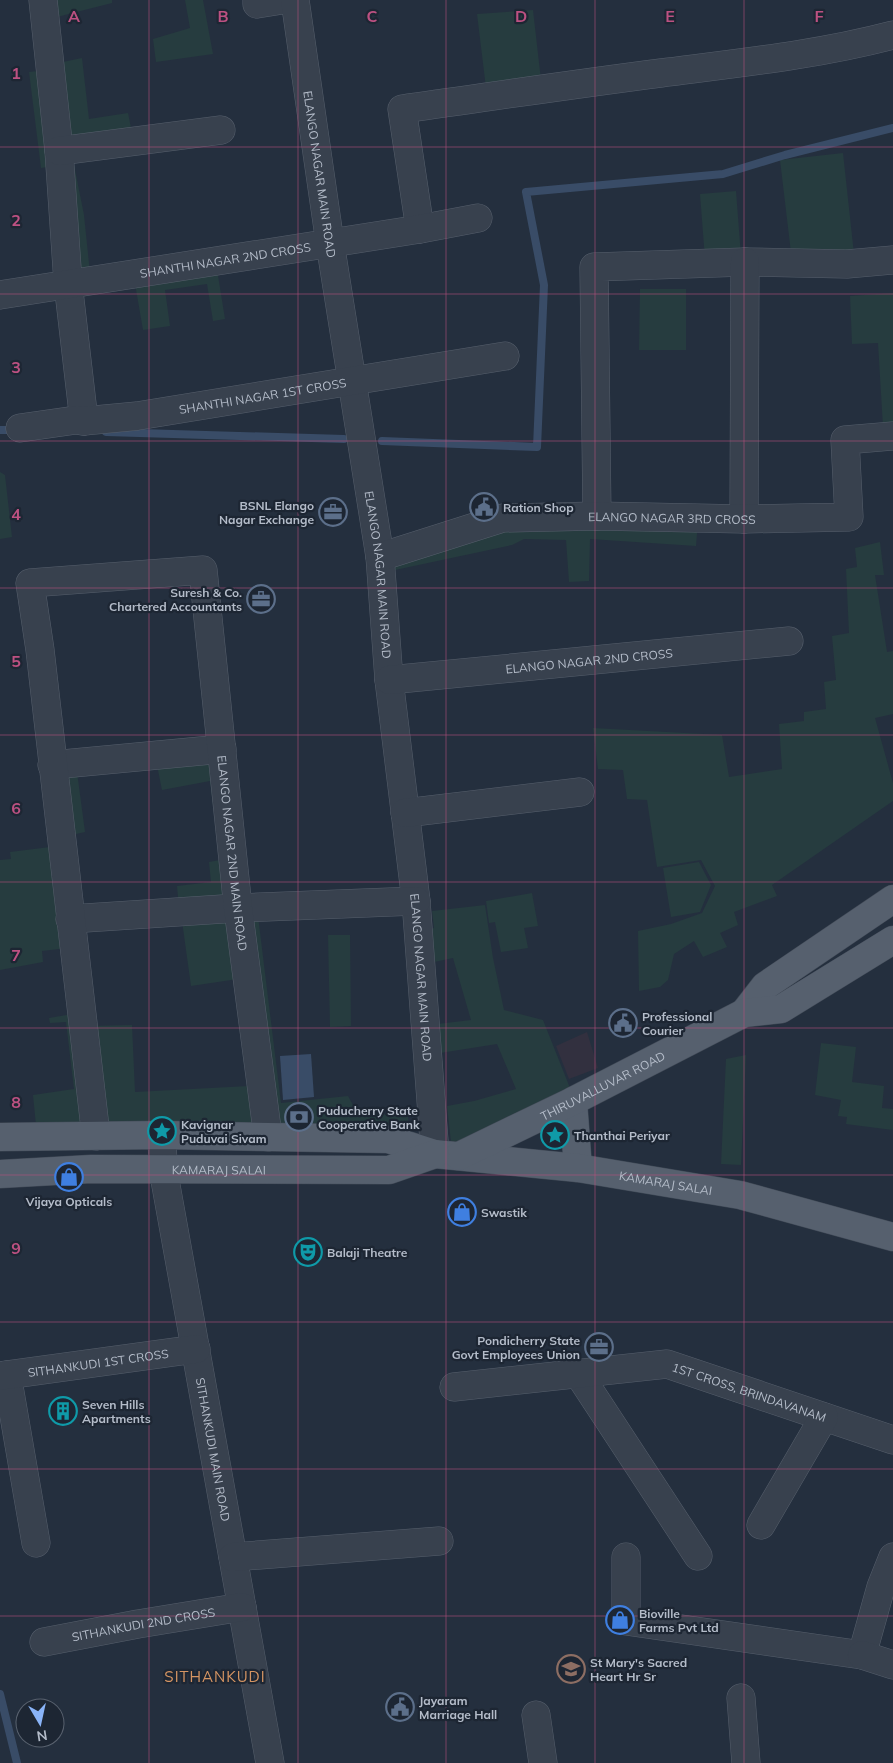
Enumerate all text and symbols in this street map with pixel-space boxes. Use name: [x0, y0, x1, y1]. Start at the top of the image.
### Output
text: A: [68, 6, 80, 26]
text: B: [217, 6, 229, 26]
text: C: [367, 6, 378, 26]
text: D: [515, 6, 527, 26]
text: E: [665, 6, 675, 26]
text: F: [814, 6, 824, 26]
text: 1: [11, 63, 21, 83]
street label: ELANGO NAGAR MAIN ROAD: [301, 90, 340, 259]
text: 2: [11, 210, 21, 230]
street label: SHANTHI NAGAR 2ND CROSS: [139, 239, 312, 280]
text: 3: [11, 357, 21, 377]
street label: SHANTHI NAGAR 1ST CROSS: [178, 375, 347, 417]
street label: ELANGO NAGAR MAIN ROAD: [362, 490, 395, 659]
public building icon: Ration Shop: [469, 492, 499, 522]
office icon: BSNL Elango Nagar Exchange: [318, 497, 348, 527]
place label: BSNL Elango Nagar Exchange: [219, 498, 314, 527]
place label: Ration Shop: [503, 500, 574, 515]
text: 4: [11, 504, 21, 524]
street label: ELANGO NAGAR 3RD CROSS: [588, 508, 756, 527]
office icon: Suresh & Co. Chartered Accountants: [246, 584, 276, 614]
place label: Suresh & Co. Chartered Accountants: [109, 585, 242, 614]
street label: ELANGO NAGAR 2ND CROSS: [505, 645, 673, 676]
text: 5: [11, 651, 21, 671]
street label: ELANGO NAGAR 2ND MAIN ROAD: [215, 754, 251, 952]
text: 6: [11, 798, 21, 818]
street label: ELANGO NAGAR MAIN ROAD: [408, 892, 436, 1062]
text: 7: [11, 945, 21, 965]
public building icon: Professional Courier: [608, 1008, 638, 1038]
place label: Professional Courier: [642, 1009, 712, 1038]
street label: THIRUVALLUVAR ROAD: [538, 1047, 668, 1123]
text: 8: [11, 1092, 21, 1112]
bank icon: Puducherry State Cooperative Bank: [284, 1102, 314, 1132]
place label: Puducherry State Cooperative Bank: [318, 1103, 420, 1132]
place icon: Kavignar Puduvai Sivam: [147, 1116, 177, 1146]
place label: Kavignar Puduvai Sivam: [181, 1117, 267, 1146]
place icon: Thanthai Periyar: [540, 1120, 570, 1150]
place label: Thanthai Periyar: [574, 1128, 670, 1143]
shop icon: Vijaya Opticals: [54, 1162, 84, 1192]
street label: KAMARAJ SALAI: [172, 1162, 266, 1177]
street label: KAMARAJ SALAI: [618, 1167, 713, 1198]
place label: Vijaya Opticals: [25, 1194, 112, 1209]
shop icon: Swastik: [447, 1197, 477, 1227]
place label: Swastik: [481, 1205, 527, 1220]
theatre icon: Balaji Theatre: [293, 1237, 323, 1267]
text: 9: [11, 1238, 21, 1258]
place label: Balaji Theatre: [327, 1245, 408, 1260]
office icon: Pondicherry State Govt Employees Union: [584, 1332, 614, 1362]
place label: Pondicherry State Govt Employees Union: [452, 1333, 580, 1362]
street label: SITHANKUDI 1ST CROSS: [27, 1345, 169, 1380]
street label: 1ST CROSS, BRINDAVANAM: [670, 1359, 828, 1425]
street label: SITHANKUDI MAIN ROAD: [193, 1376, 234, 1523]
building icon: Seven Hills Apartments: [48, 1396, 78, 1426]
place label: Seven Hills Apartments: [82, 1397, 151, 1426]
street label: SITHANKUDI 2ND CROSS: [70, 1604, 216, 1644]
shop icon: Bioville Farms Pvt Ltd: [605, 1605, 635, 1635]
place label: Bioville Farms Pvt Ltd: [639, 1606, 719, 1635]
school or university icon: St Mary's Sacred Heart Hr Sr: [556, 1654, 586, 1684]
place label: St Mary's Sacred Heart Hr Sr: [590, 1655, 687, 1684]
district label: SITHANKUDI: [164, 1667, 266, 1686]
public building icon: Jayaram Marriage Hall: [385, 1692, 415, 1722]
place label: Jayaram Marriage Hall: [419, 1693, 497, 1722]
north arrow: [15, 1698, 65, 1748]
text: N: [35, 1726, 49, 1746]

